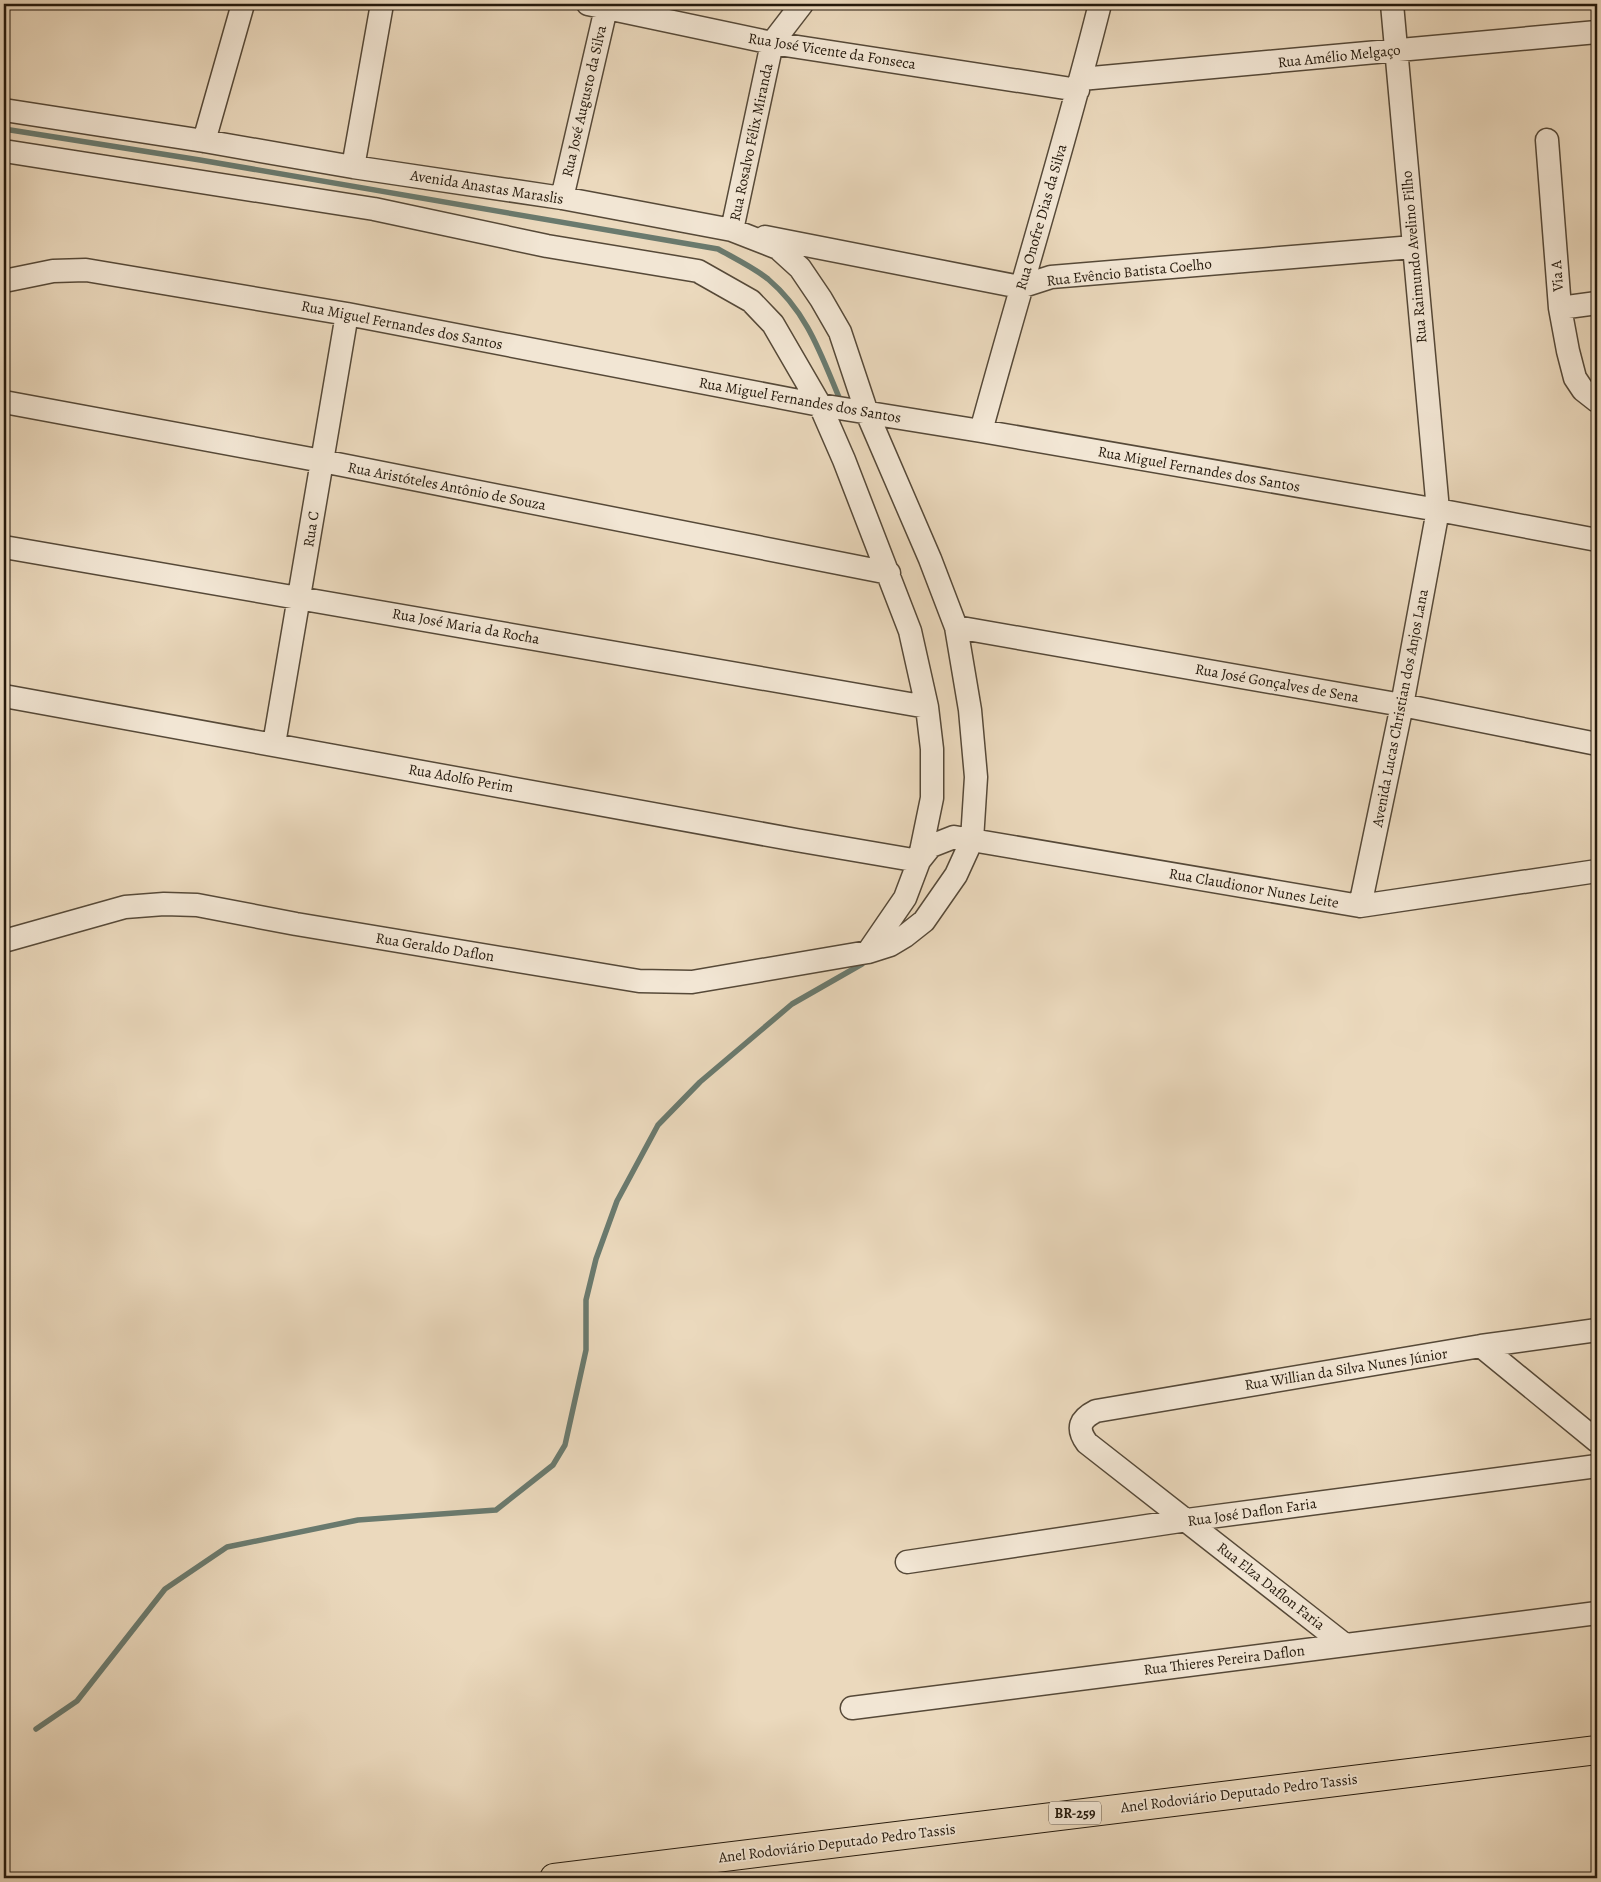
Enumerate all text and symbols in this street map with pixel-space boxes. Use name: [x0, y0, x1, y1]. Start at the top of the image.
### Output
street label: Rua José Augusto da Silva: [557, 23, 611, 179]
street label: Rua José Vicente da Fonseca: [747, 28, 917, 74]
street label: Rua Amélio Melgaço: [1277, 40, 1401, 72]
street label: Rua Rosalvo Félix Miranda: [724, 61, 778, 223]
street label: Rua Onofre Dias da Silva: [1011, 142, 1071, 292]
street label: Avenida Anastas Maraslis: [408, 165, 565, 209]
street label: Rua Raimundo Avelino Filho: [1396, 170, 1432, 344]
street label: Rua Evêncio Batista Coelho: [1045, 253, 1213, 291]
street label: Via A: [1546, 259, 1568, 293]
street label: Rua Miguel Fernandes dos Santos: [299, 296, 505, 354]
street label: Rua Miguel Fernandes dos Santos: [697, 372, 903, 428]
street label: Rua Miguel Fernandes dos Santos: [1096, 441, 1302, 497]
street label: Rua Aristóteles Antônio de Souza: [346, 457, 548, 515]
street label: Rua C: [298, 510, 324, 548]
street label: Avenida Lucas Christian dos Anjos Lana: [1367, 587, 1433, 830]
street label: Rua José Maria da Rocha: [391, 603, 541, 649]
street label: Rua José Gonçalves de Sena: [1194, 659, 1360, 707]
street label: Rua Adolfo Perim: [407, 759, 516, 797]
street label: Rua Claudionor Nunes Leite: [1167, 863, 1341, 913]
street label: Rua Geraldo Daflon: [374, 928, 496, 966]
street label: Rua Willian da Silva Nunes Júnior: [1243, 1343, 1449, 1395]
street label: Rua José Daflon Faria: [1186, 1493, 1318, 1531]
street label: Rua Elza Daflon Faria: [1213, 1537, 1329, 1635]
street label: Rua Thieres Pereira Daflon: [1142, 1640, 1306, 1680]
street label: Anel Rodoviário Deputado Pedro Tassis: [1118, 1769, 1359, 1818]
road number: BR-259: [1049, 1802, 1101, 1825]
street label: Anel Rodoviário Deputado Pedro Tassis: [716, 1819, 957, 1868]

